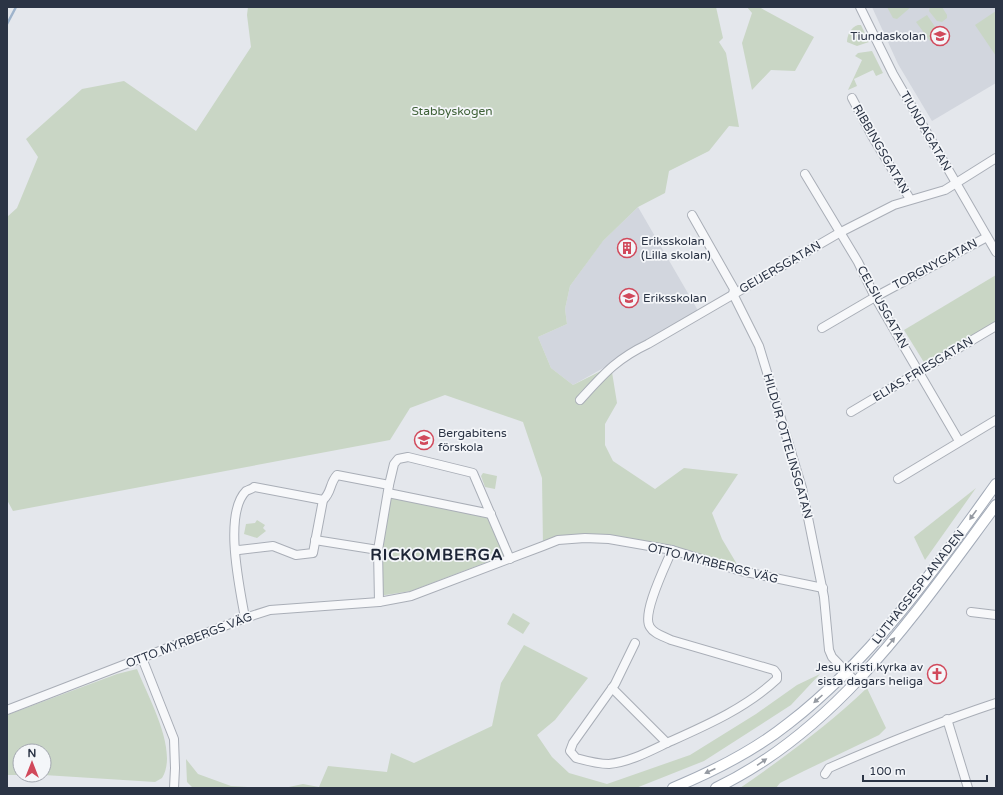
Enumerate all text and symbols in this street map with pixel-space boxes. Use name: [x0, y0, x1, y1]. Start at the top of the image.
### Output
school or university icon: Tiundaskolan: [929, 25, 951, 47]
place label: Tiundaskolan: [850, 29, 926, 43]
street label: TIUNDAGATAN: [898, 89, 954, 173]
street label: RIBBINGSGATAN: [850, 102, 912, 196]
park label: Stabbyskogen: [411, 104, 493, 118]
place label: Eriksskolan (Lilla skolan): [641, 234, 711, 262]
street label: TORGNYGATAN: [890, 236, 980, 292]
building icon: Eriksskolan (Lilla skolan): [616, 237, 638, 259]
street label: GEIJERSGATAN: [737, 238, 823, 296]
street label: CELSIUSGATAN: [854, 263, 912, 351]
school or university icon: Eriksskolan: [618, 287, 640, 309]
place label: Eriksskolan: [643, 291, 707, 305]
street label: ELIAS FRIESGATAN: [870, 334, 976, 404]
street label: HILDUR OTTELINSGATAN: [761, 372, 815, 520]
place label: Bergabitens förskola: [438, 426, 507, 454]
school or university icon: Bergabitens förskola: [413, 429, 435, 451]
one-way arrow: [969, 510, 977, 521]
street label: LUTHAGSESPLANADEN: [869, 527, 967, 647]
street label: OTTO MYRBERGS VÄG: [646, 540, 780, 586]
district label: RICKOMBERGA: [370, 545, 504, 565]
street label: OTTO MYRBERGS VÄG: [124, 609, 254, 671]
one-way arrow: [887, 637, 896, 648]
place label: Jesu Kristi kyrka av sista dagars heliga: [816, 660, 924, 688]
church icon: Jesu Kristi kyrka av sista dagars heliga: [926, 663, 948, 685]
one-way arrow: [813, 694, 823, 704]
north arrow: [12, 743, 52, 783]
text: N: [28, 747, 36, 760]
scale bar: [863, 757, 987, 783]
one-way arrow: [756, 758, 768, 765]
text: 100 m: [869, 764, 906, 778]
one-way arrow: [705, 768, 716, 774]

